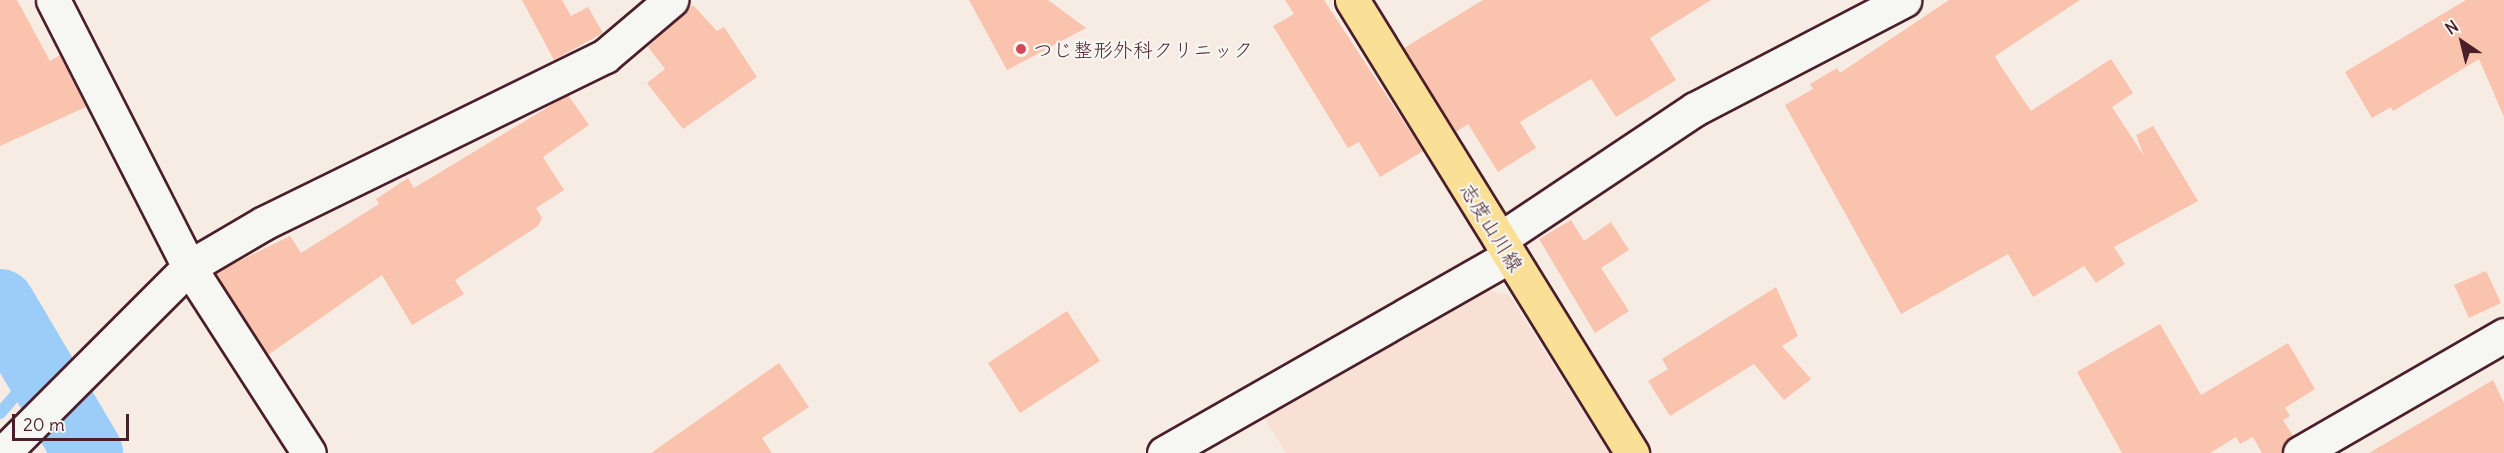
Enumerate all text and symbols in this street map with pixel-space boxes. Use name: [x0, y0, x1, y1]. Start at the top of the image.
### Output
north arrow: [2432, 12, 2492, 72]
text: N: [2441, 16, 2462, 39]
place label: つじ整形外科クリニック: [1033, 37, 1253, 61]
marker: つじ整形外科クリニック: [1014, 42, 1028, 56]
street label: 志度山川線: [1455, 178, 1529, 276]
scale bar: [15, 402, 132, 440]
text: 20 m: [23, 413, 65, 436]

